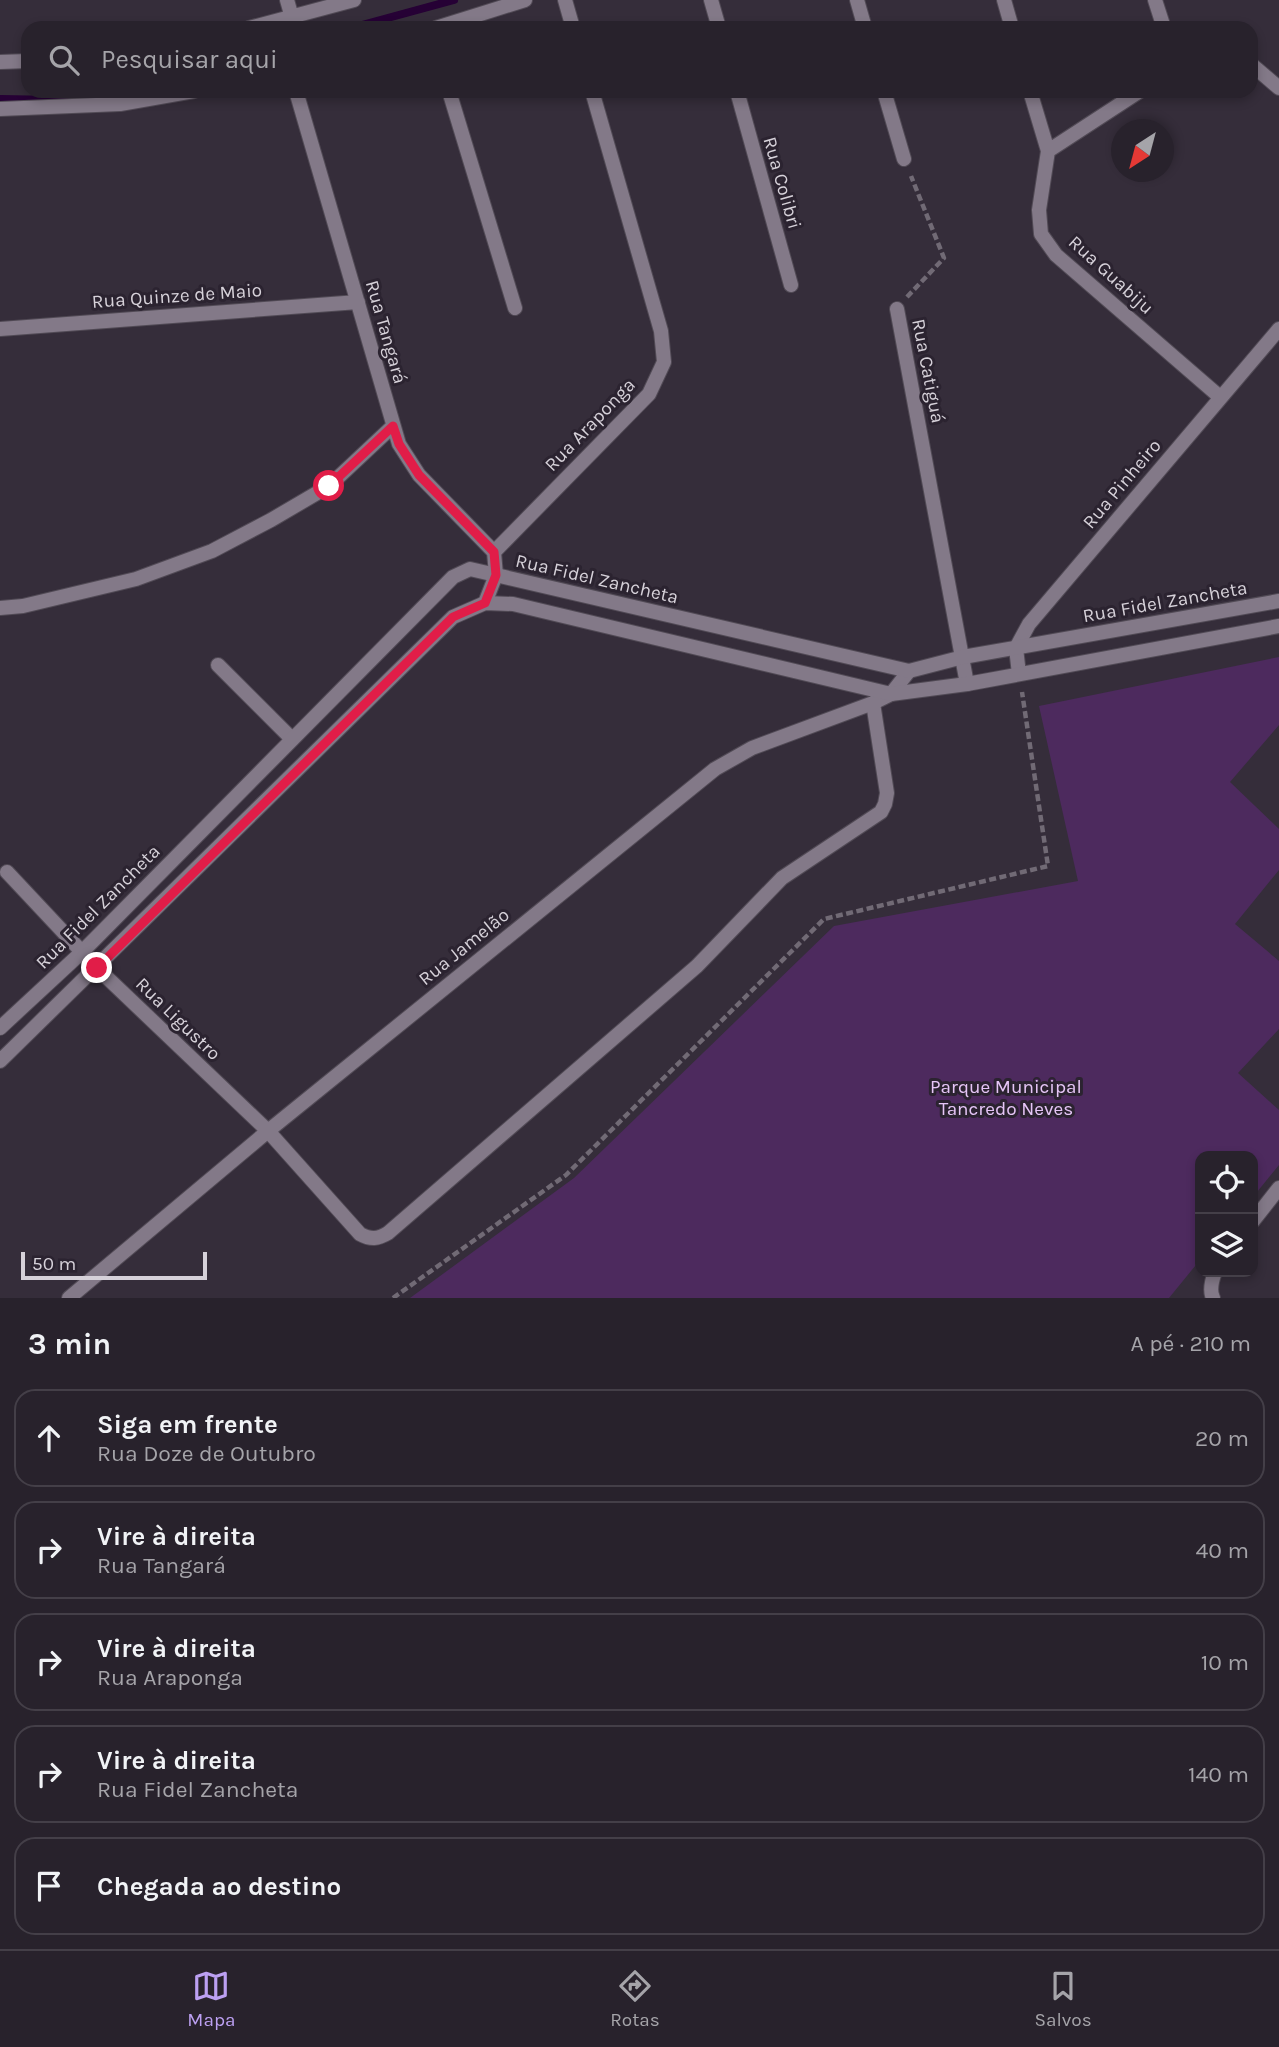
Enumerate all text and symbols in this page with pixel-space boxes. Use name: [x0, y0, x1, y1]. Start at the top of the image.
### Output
search box: [21, 21, 1258, 98]
icon: search: [45, 41, 83, 79]
text: Pesquisar aqui: [101, 44, 278, 75]
north arrow: [1111, 119, 1174, 182]
street label: Rua Colibri: [758, 134, 806, 232]
street label: Rua Guabiju: [1064, 231, 1158, 319]
street label: Rua Tangará: [361, 278, 411, 386]
street label: Rua Quinze de Maio: [91, 279, 263, 313]
street label: Rua Catiguá: [907, 317, 949, 425]
street label: Rua Araponga: [540, 374, 640, 476]
street label: Rua Pinheiro: [1078, 435, 1166, 533]
route start: [313, 470, 344, 501]
street label: Rua Fidel Zancheta: [513, 550, 681, 608]
street label: Rua Fidel Zancheta: [1081, 577, 1249, 627]
street label: Rua Fidel Zancheta: [31, 840, 165, 974]
street label: Rua Jamelão: [414, 904, 514, 990]
route end: [81, 952, 112, 983]
street label: Rua Ligustro: [131, 973, 225, 1065]
park label: Parque Municipal Tancredo Neves: [930, 1076, 1082, 1120]
map controls: [1195, 1151, 1258, 1277]
button: locate: [1195, 1151, 1258, 1214]
button: layers: [1195, 1214, 1258, 1277]
scale bar: [21, 1249, 206, 1281]
text: 50 m: [32, 1253, 76, 1275]
text: 3 min: [28, 1326, 111, 1362]
text: A pé · 210 m: [1130, 1330, 1251, 1357]
text: Siga em frente: [97, 1409, 278, 1440]
icon: ahead: [30, 1419, 68, 1457]
text: 20 m: [1195, 1425, 1249, 1452]
text: Rua Doze de Outubro: [97, 1440, 316, 1467]
text: Vire à direita: [97, 1521, 256, 1552]
icon: right: [30, 1531, 68, 1569]
text: 40 m: [1196, 1537, 1249, 1564]
text: Rua Tangará: [97, 1552, 226, 1579]
text: Vire à direita: [97, 1633, 256, 1664]
icon: right: [30, 1643, 68, 1681]
text: 10 m: [1201, 1649, 1249, 1676]
text: Rua Araponga: [97, 1664, 243, 1691]
text: Vire à direita: [97, 1745, 256, 1776]
icon: right: [30, 1755, 68, 1793]
text: 140 m: [1188, 1761, 1249, 1788]
text: Rua Fidel Zancheta: [97, 1776, 298, 1803]
icon: arrive: [30, 1867, 68, 1905]
text: Chegada ao destino: [97, 1871, 341, 1902]
tab: Mapa: [187, 1967, 235, 2031]
tab: Rotas: [610, 1967, 660, 2031]
tab: Salvos: [1034, 1967, 1092, 2031]

